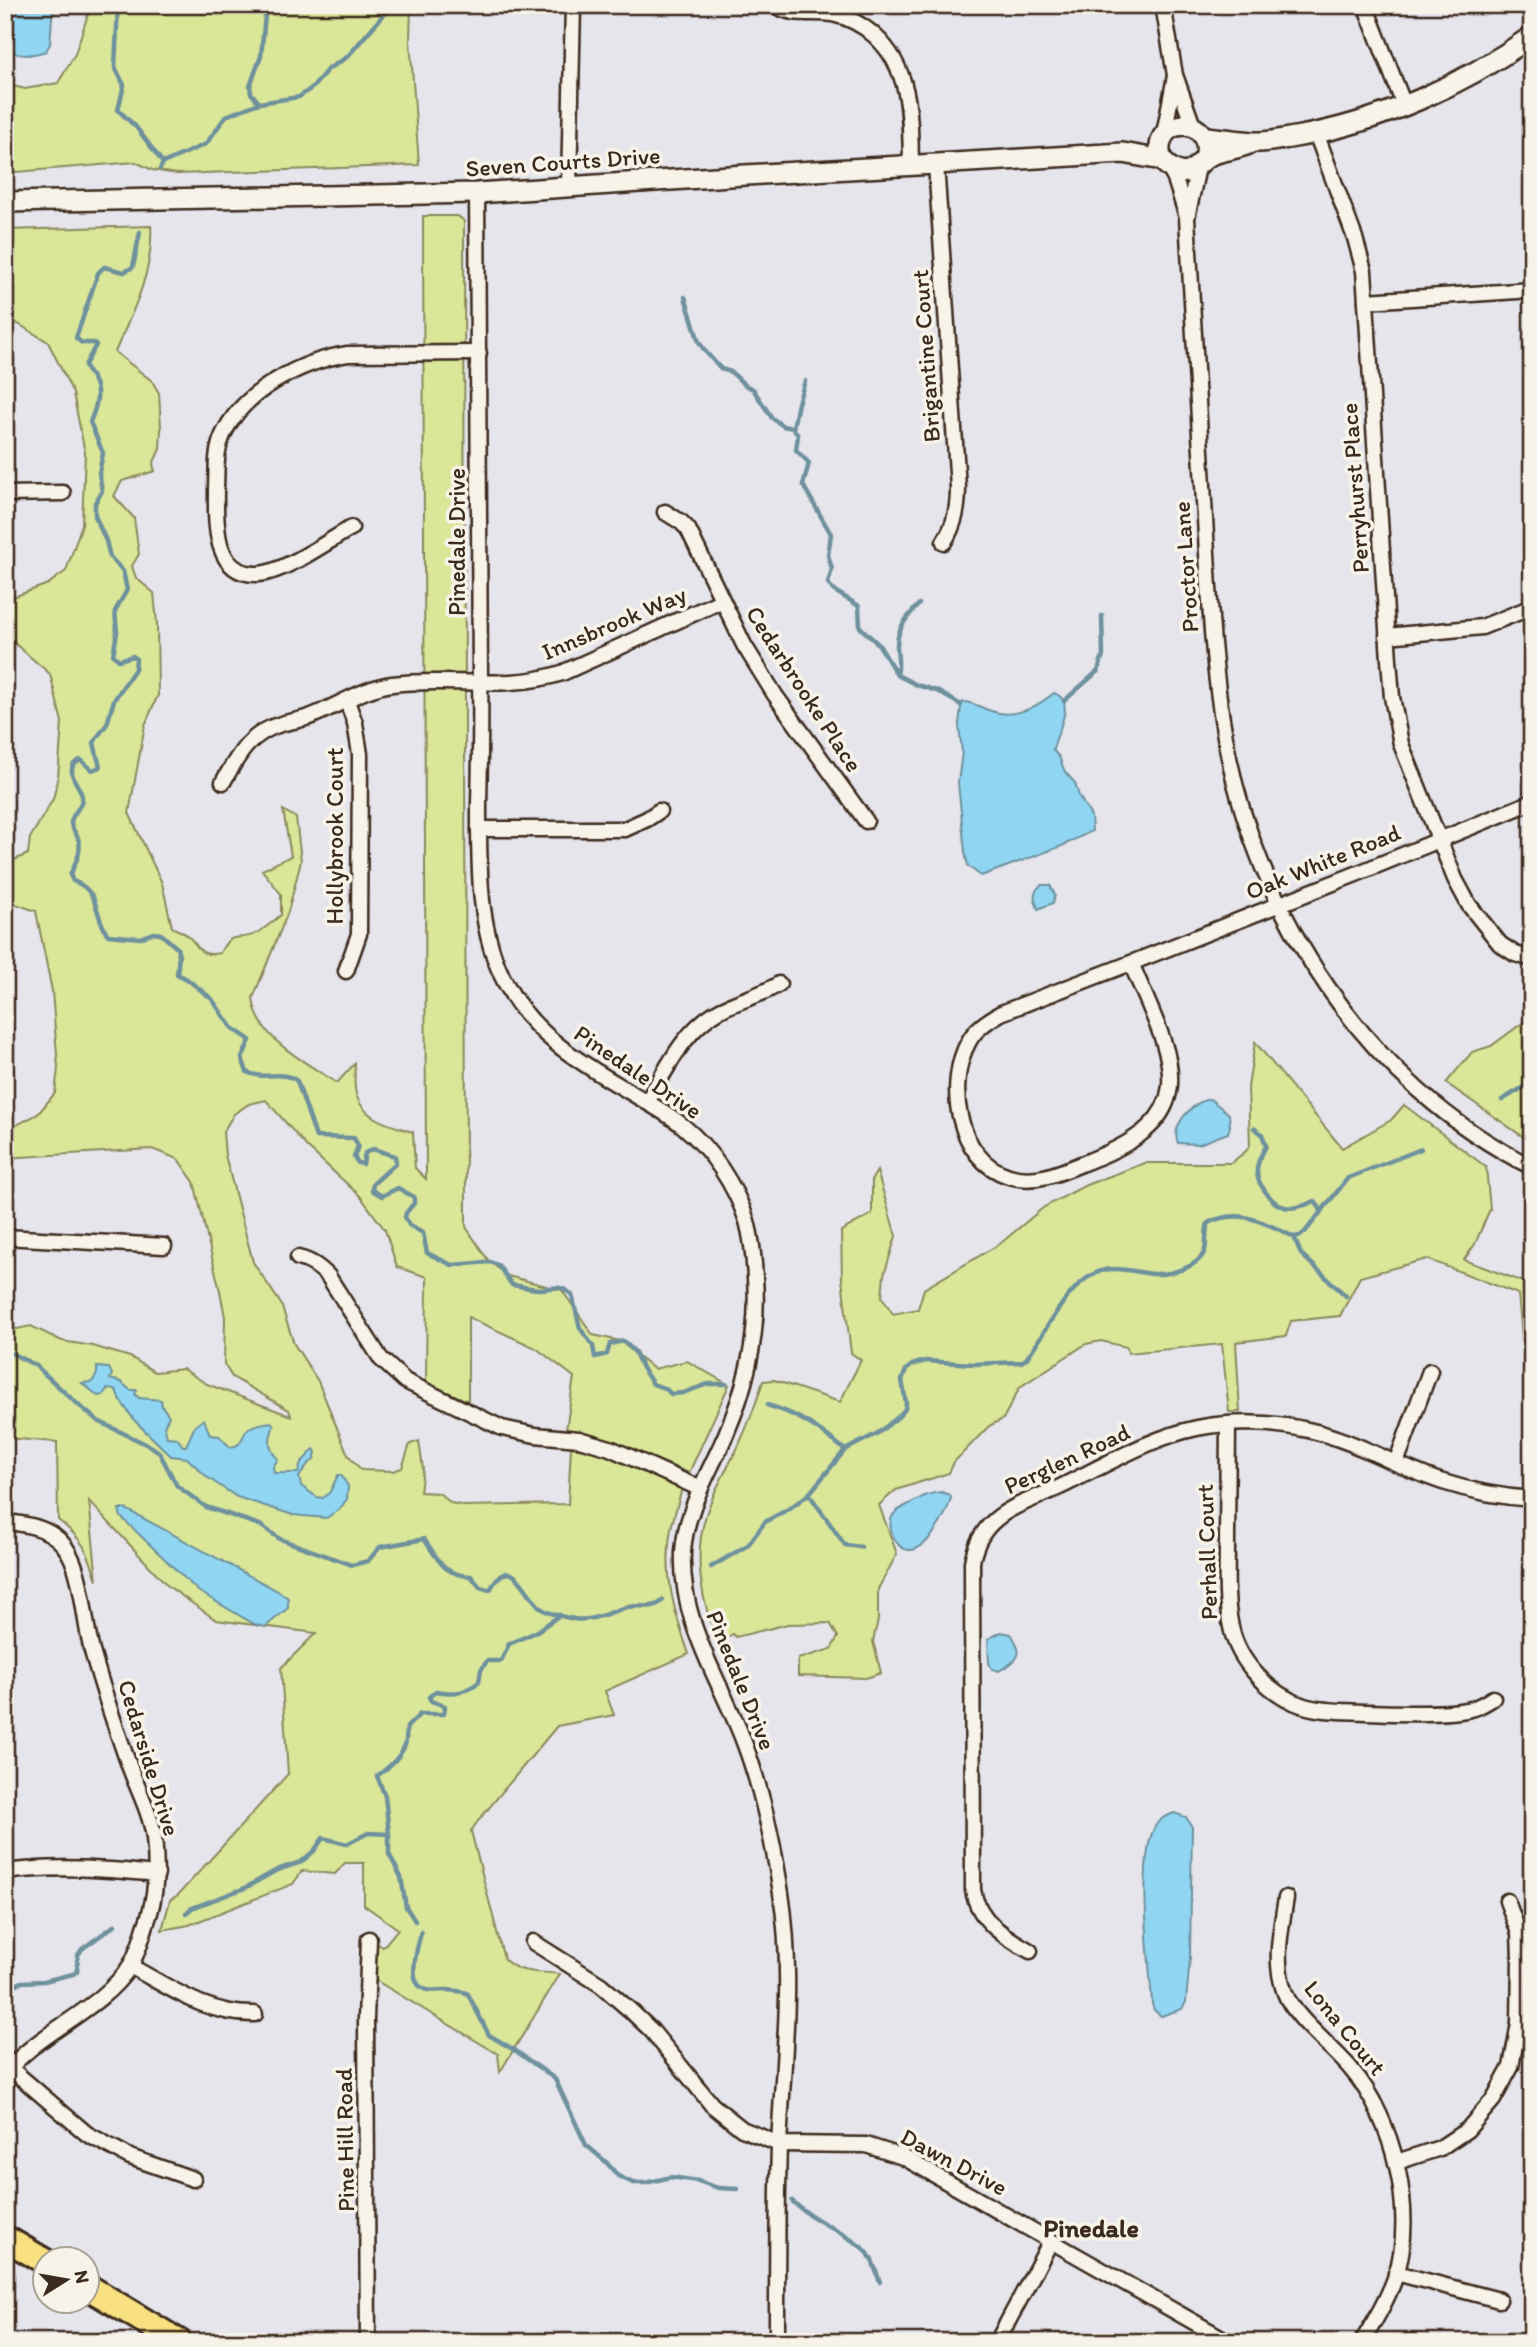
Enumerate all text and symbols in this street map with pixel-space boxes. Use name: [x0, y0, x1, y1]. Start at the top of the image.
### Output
street label: Seven Courts Drive: [465, 140, 661, 183]
street label: Brigantine Court: [905, 269, 946, 443]
street label: Perryhurst Place: [1334, 402, 1375, 574]
street label: Pinedale Drive: [442, 468, 471, 616]
street label: Proctor Lane: [1166, 500, 1205, 634]
street label: Innsbrook Way: [537, 579, 690, 666]
street label: Cedarbrooke Place: [740, 600, 869, 777]
street label: Hollybrook Court: [320, 748, 349, 924]
street label: Oak White Road: [1241, 817, 1405, 906]
street label: Pinedale Drive: [569, 1018, 708, 1125]
street label: Perglen Road: [999, 1417, 1134, 1500]
street label: Perhall Court: [1190, 1484, 1223, 1620]
street label: Pinedale Drive: [700, 1606, 783, 1754]
street label: Cedarside Drive: [112, 1676, 187, 1839]
street label: Lona Court: [1298, 1974, 1393, 2081]
street label: Pine Hill Road: [329, 2068, 360, 2212]
street label: Dawn Drive: [896, 2121, 1012, 2202]
district label: Pinedale: [1043, 2212, 1139, 2244]
north arrow: [32, 2246, 102, 2316]
text: N: [70, 2268, 95, 2285]

